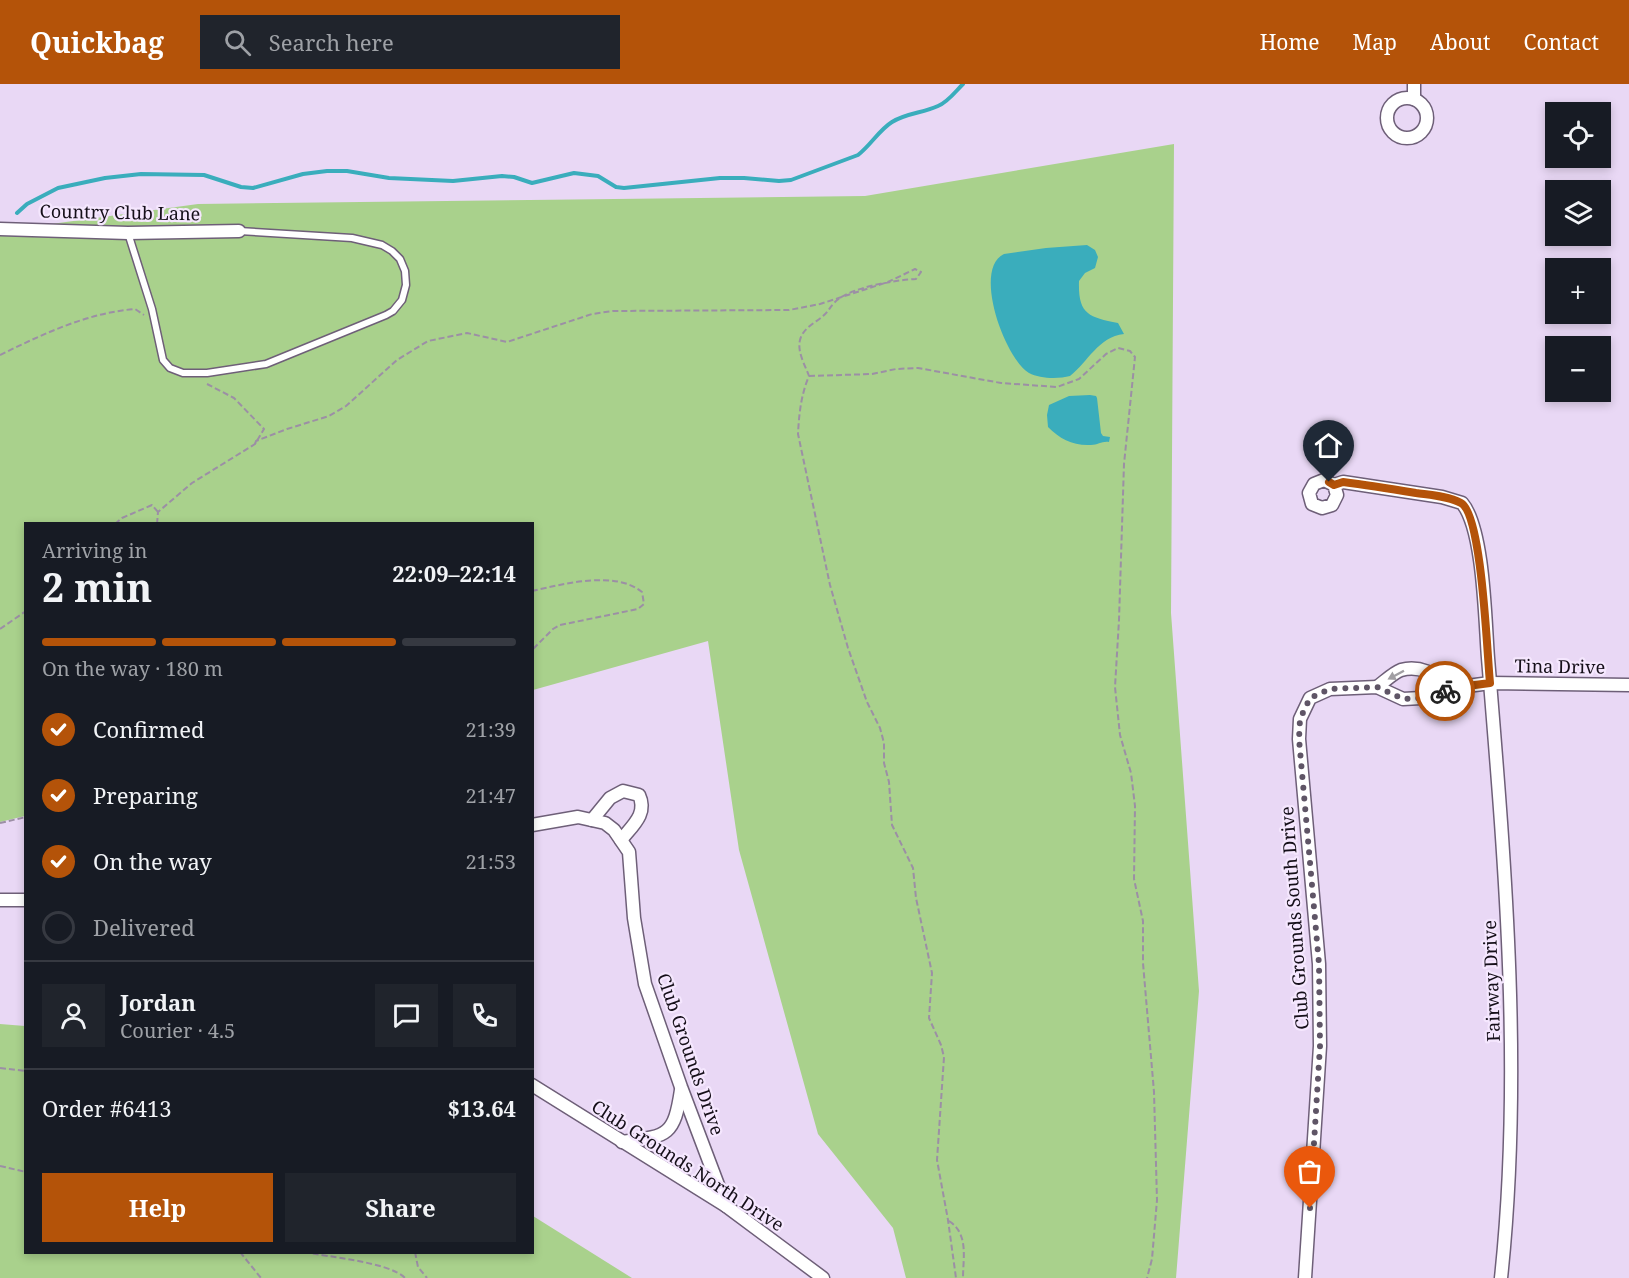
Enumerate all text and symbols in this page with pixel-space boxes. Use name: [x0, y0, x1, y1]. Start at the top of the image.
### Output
search box: [200, 15, 620, 69]
text: Quickbag: [30, 23, 164, 61]
icon: search: [221, 26, 254, 59]
text: Search here: [269, 27, 394, 57]
text: Home: [1260, 28, 1320, 56]
text: Map: [1353, 28, 1397, 56]
text: About: [1430, 28, 1491, 56]
text: Contact: [1524, 28, 1599, 56]
map controls: [1545, 102, 1611, 402]
button: locate: [1545, 102, 1611, 168]
button: layers: [1545, 180, 1611, 246]
street label: Country Club Lane: [40, 199, 200, 225]
button: +: [1545, 258, 1611, 324]
button: −: [1545, 336, 1611, 402]
pin: [1303, 420, 1354, 482]
icon: home: [1312, 429, 1345, 462]
text: Arriving in: [42, 537, 147, 564]
text: 22:09–22:14: [392, 558, 516, 588]
text: 2 min: [42, 560, 152, 613]
street label: Tina Drive: [1515, 653, 1605, 679]
text: On the way · 180 m: [42, 655, 223, 682]
courier: [1415, 661, 1475, 721]
one-way arrow: [1387, 670, 1404, 680]
icon: bike: [1429, 675, 1462, 708]
icon: check: [42, 713, 75, 746]
text: Confirmed: [93, 714, 204, 744]
text: 21:39: [466, 716, 516, 743]
icon: check: [42, 779, 75, 812]
text: Preparing: [93, 780, 198, 810]
text: 21:47: [466, 782, 516, 809]
street label: Club Grounds South Drive: [1274, 806, 1314, 1030]
icon: check: [42, 845, 75, 878]
text: On the way: [93, 846, 212, 876]
text: 21:53: [466, 848, 516, 875]
text: Delivered: [93, 912, 195, 942]
street label: Fairway Drive: [1477, 920, 1505, 1042]
street label: Club Grounds Drive: [652, 970, 730, 1138]
button: person: [42, 984, 105, 1047]
button: chat: [375, 984, 438, 1047]
button: phone: [453, 984, 516, 1047]
text: Jordan: [120, 987, 196, 1017]
text: Courier · 4.5: [120, 1017, 235, 1044]
text: Order #6413: [42, 1093, 172, 1123]
text: $13.64: [447, 1093, 516, 1123]
street label: Club Grounds North Drive: [587, 1094, 789, 1236]
pin: [1284, 1146, 1335, 1208]
icon: bag: [1293, 1155, 1326, 1188]
button: Help: [42, 1173, 273, 1242]
button: Share: [285, 1173, 516, 1242]

